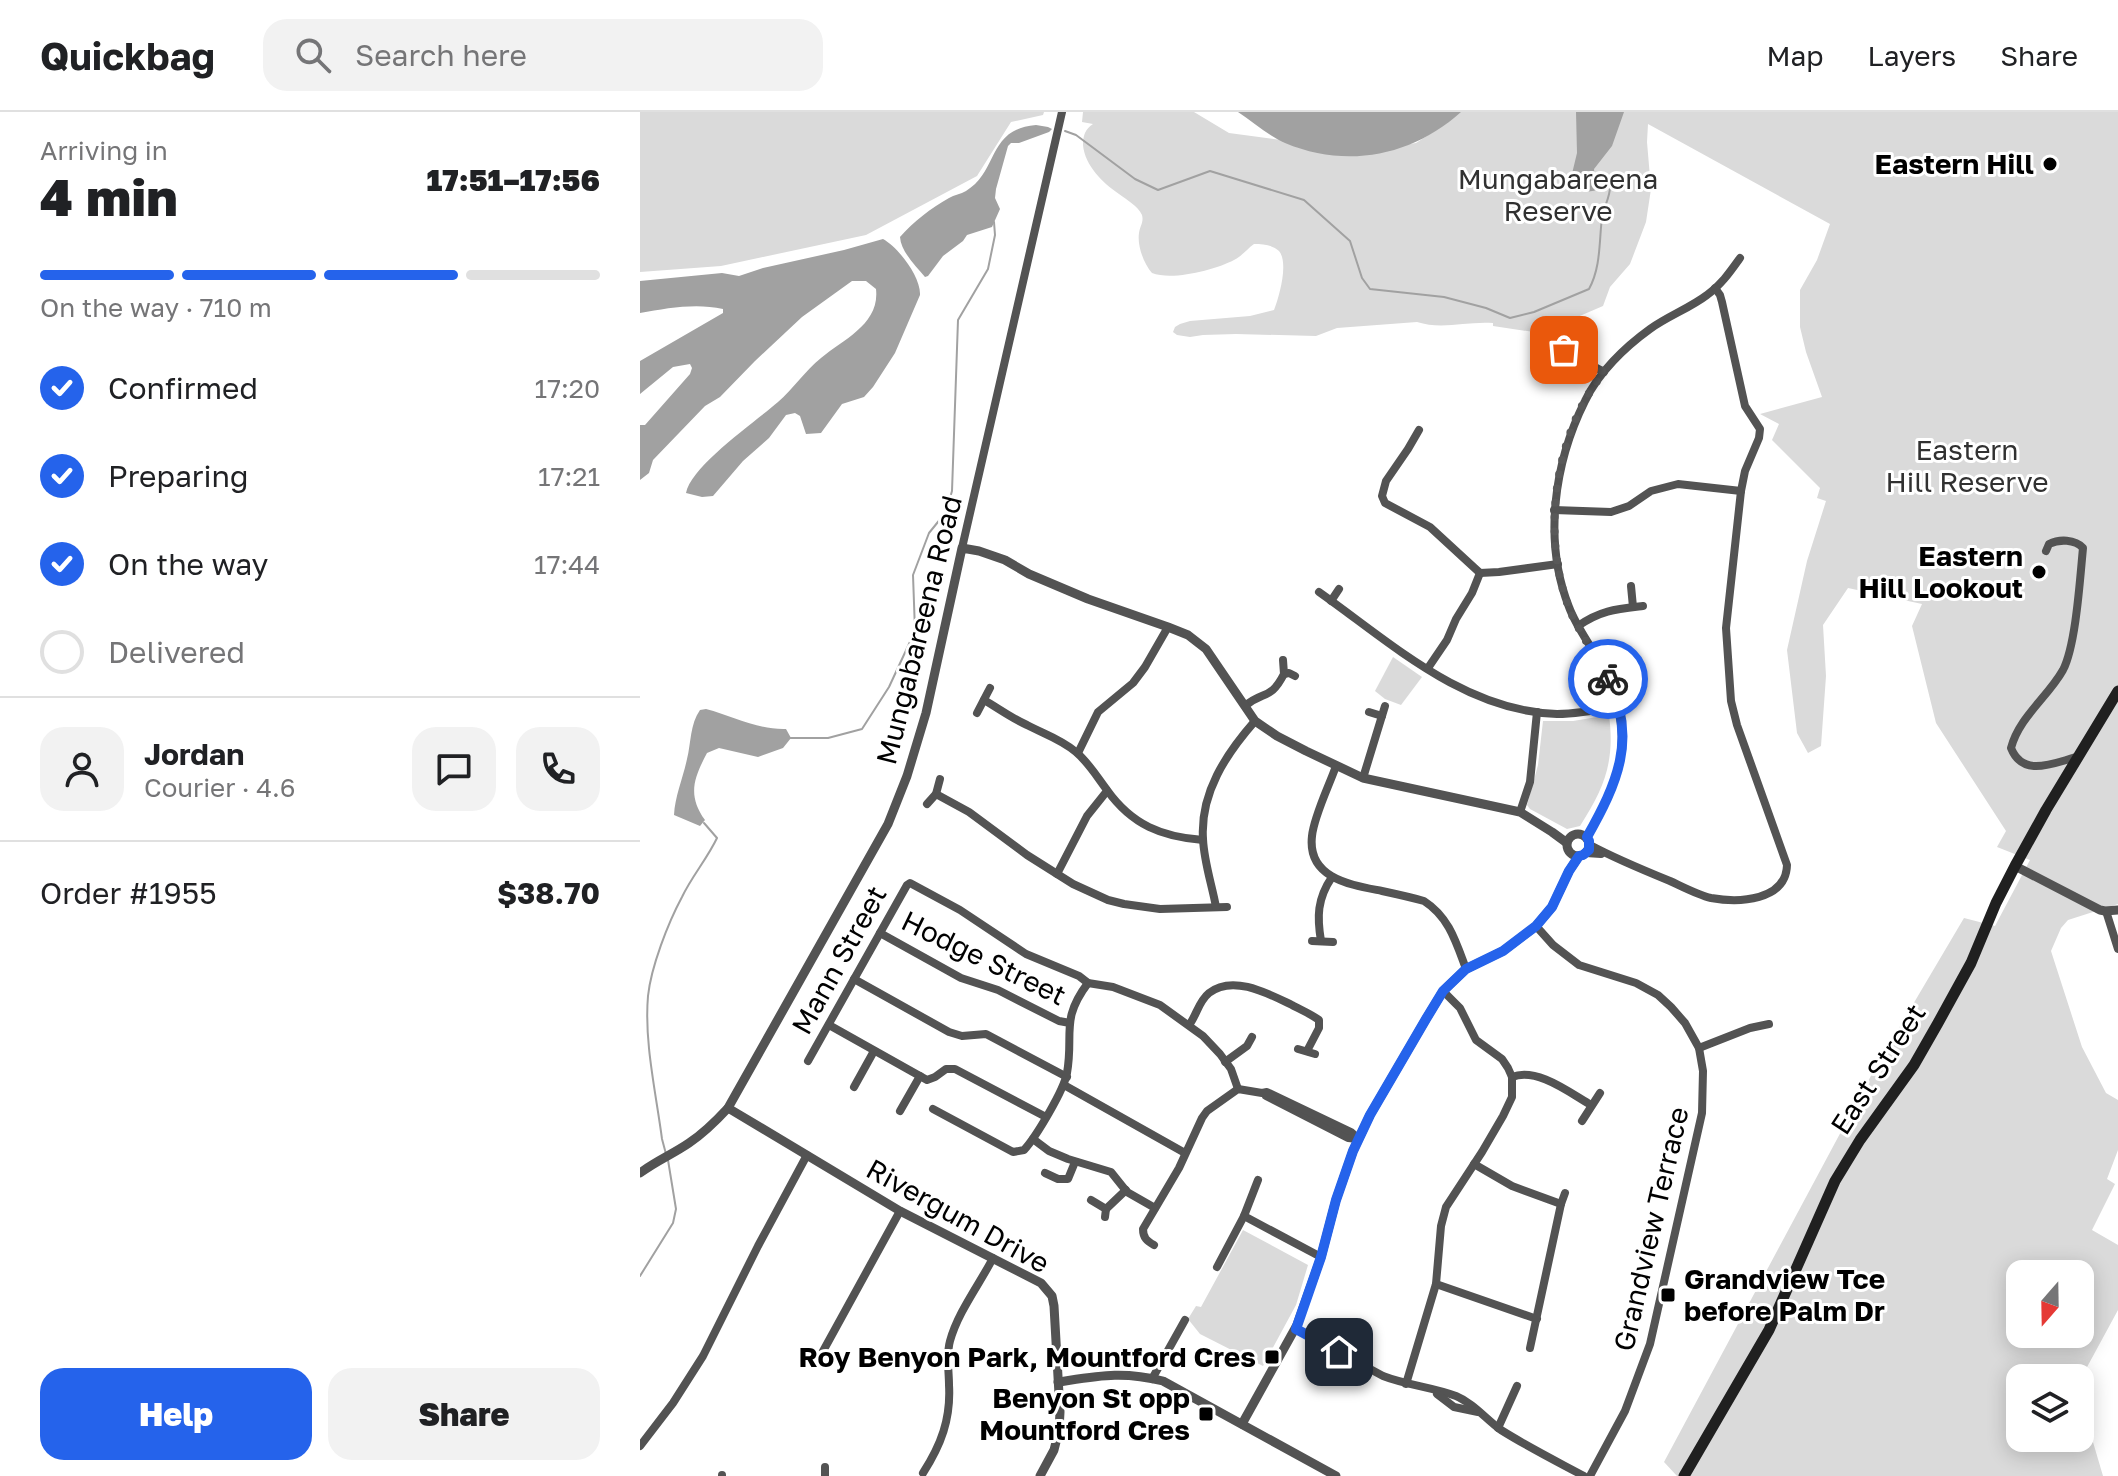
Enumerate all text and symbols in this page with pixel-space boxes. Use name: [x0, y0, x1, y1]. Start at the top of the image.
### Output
search box: [263, 19, 823, 91]
text: Quickbag: [40, 33, 215, 78]
icon: search: [291, 33, 335, 77]
text: Search here: [355, 37, 527, 73]
text: Map: [1766, 39, 1824, 72]
text: Layers: [1868, 39, 1956, 72]
text: Share: [2000, 39, 2078, 72]
text: Arriving in: [40, 135, 168, 166]
place label: Eastern Hill: [1874, 147, 2034, 180]
marker: Eastern Hill: [2041, 155, 2059, 173]
text: 17:51–17:56: [427, 162, 600, 198]
park label: Mungabareena Reserve: [1458, 162, 1658, 227]
text: 4 min: [40, 165, 178, 227]
text: On the way · 710 m: [40, 292, 272, 323]
pin: [1530, 316, 1598, 384]
icon: bag: [1542, 328, 1586, 372]
icon: check: [40, 366, 84, 410]
text: Confirmed: [108, 370, 258, 406]
text: 17:20: [535, 373, 600, 404]
park label: Eastern Hill Reserve: [1886, 433, 2048, 498]
icon: check: [40, 454, 84, 498]
text: Preparing: [108, 458, 249, 494]
text: 17:21: [538, 461, 600, 492]
street label: Mungabareena Road: [869, 492, 968, 768]
place label: Eastern Hill Lookout: [1858, 539, 2023, 604]
icon: check: [40, 542, 84, 586]
text: On the way: [108, 546, 268, 582]
text: 17:44: [534, 549, 600, 580]
marker: Eastern Hill Lookout: [2030, 563, 2048, 581]
text: Delivered: [108, 634, 245, 670]
courier: [1568, 639, 1648, 719]
icon: bike: [1586, 657, 1630, 701]
button: person: [40, 727, 124, 811]
button: chat: [412, 727, 496, 811]
button: phone: [516, 727, 600, 811]
text: Jordan: [144, 736, 244, 772]
text: Courier · 4.6: [144, 772, 296, 803]
text: Order #1955: [40, 875, 217, 911]
text: $38.70: [497, 875, 600, 911]
street label: Mann Street: [784, 880, 893, 1040]
street label: Hodge Street: [897, 904, 1072, 1012]
street label: East Street: [1823, 997, 1932, 1140]
street label: Grandview Terrace: [1606, 1104, 1695, 1354]
street label: Rivergum Drive: [861, 1152, 1055, 1279]
north arrow: [2006, 1260, 2094, 1348]
map controls: [2006, 1260, 2094, 1452]
place label: Grandview Tce before Palm Dr: [1684, 1262, 1885, 1327]
marker: Grandview Tce before Palm Dr: [1659, 1286, 1677, 1304]
pin: [1305, 1318, 1373, 1386]
icon: home: [1317, 1330, 1361, 1374]
place label: Roy Benyon Park, Mountford Cres: [799, 1340, 1256, 1373]
marker: Roy Benyon Park, Mountford Cres: [1263, 1348, 1281, 1366]
button: layers: [2006, 1364, 2094, 1452]
button: Help: [40, 1368, 312, 1460]
button: Share: [328, 1368, 600, 1460]
place label: Benyon St opp Mountford Cres: [979, 1381, 1190, 1446]
marker: Benyon St opp Mountford Cres: [1197, 1405, 1215, 1423]

